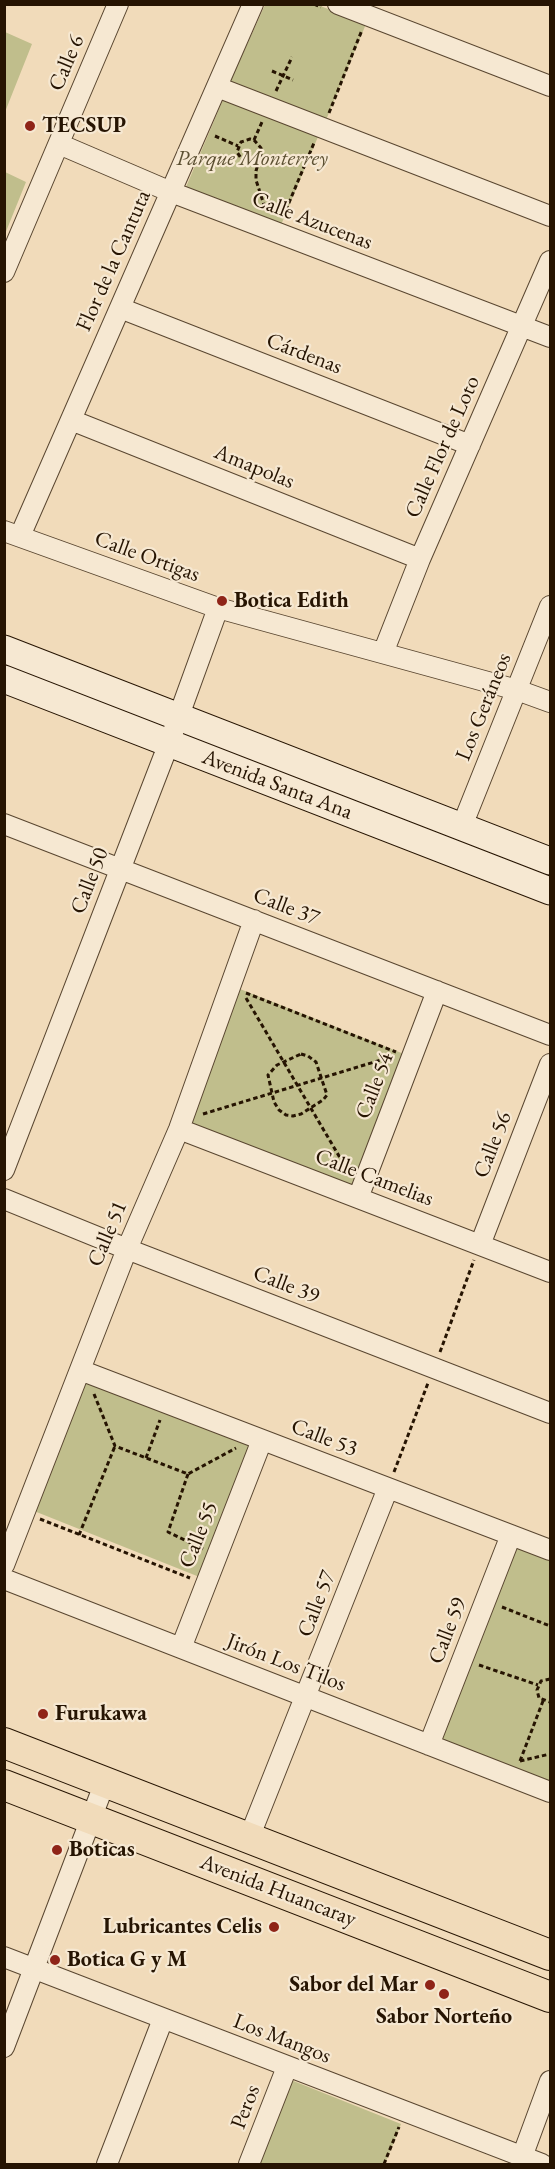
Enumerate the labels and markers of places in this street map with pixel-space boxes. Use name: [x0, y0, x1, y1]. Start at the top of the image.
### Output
place label: TECSUP: [42, 113, 126, 139]
marker: TECSUP: [23, 119, 37, 133]
place label: Botica Edith: [234, 588, 349, 614]
marker: Botica Edith: [215, 594, 229, 608]
place label: Furukawa: [55, 1701, 147, 1727]
marker: Furukawa: [36, 1707, 50, 1721]
place label: Boticas: [69, 1837, 135, 1863]
marker: Boticas: [50, 1843, 64, 1857]
place label: Lubricantes Celis: [103, 1914, 262, 1940]
marker: Lubricantes Celis: [267, 1920, 281, 1934]
place label: Botica G y M: [67, 1947, 187, 1973]
marker: Botica G y M: [48, 1953, 62, 1967]
place label: Sabor del Mar: [289, 1972, 418, 1998]
marker: Sabor del Mar: [423, 1978, 437, 1992]
marker: Sabor Norteño: [437, 1987, 451, 2001]
place label: Sabor Norteño: [376, 2004, 512, 2030]

